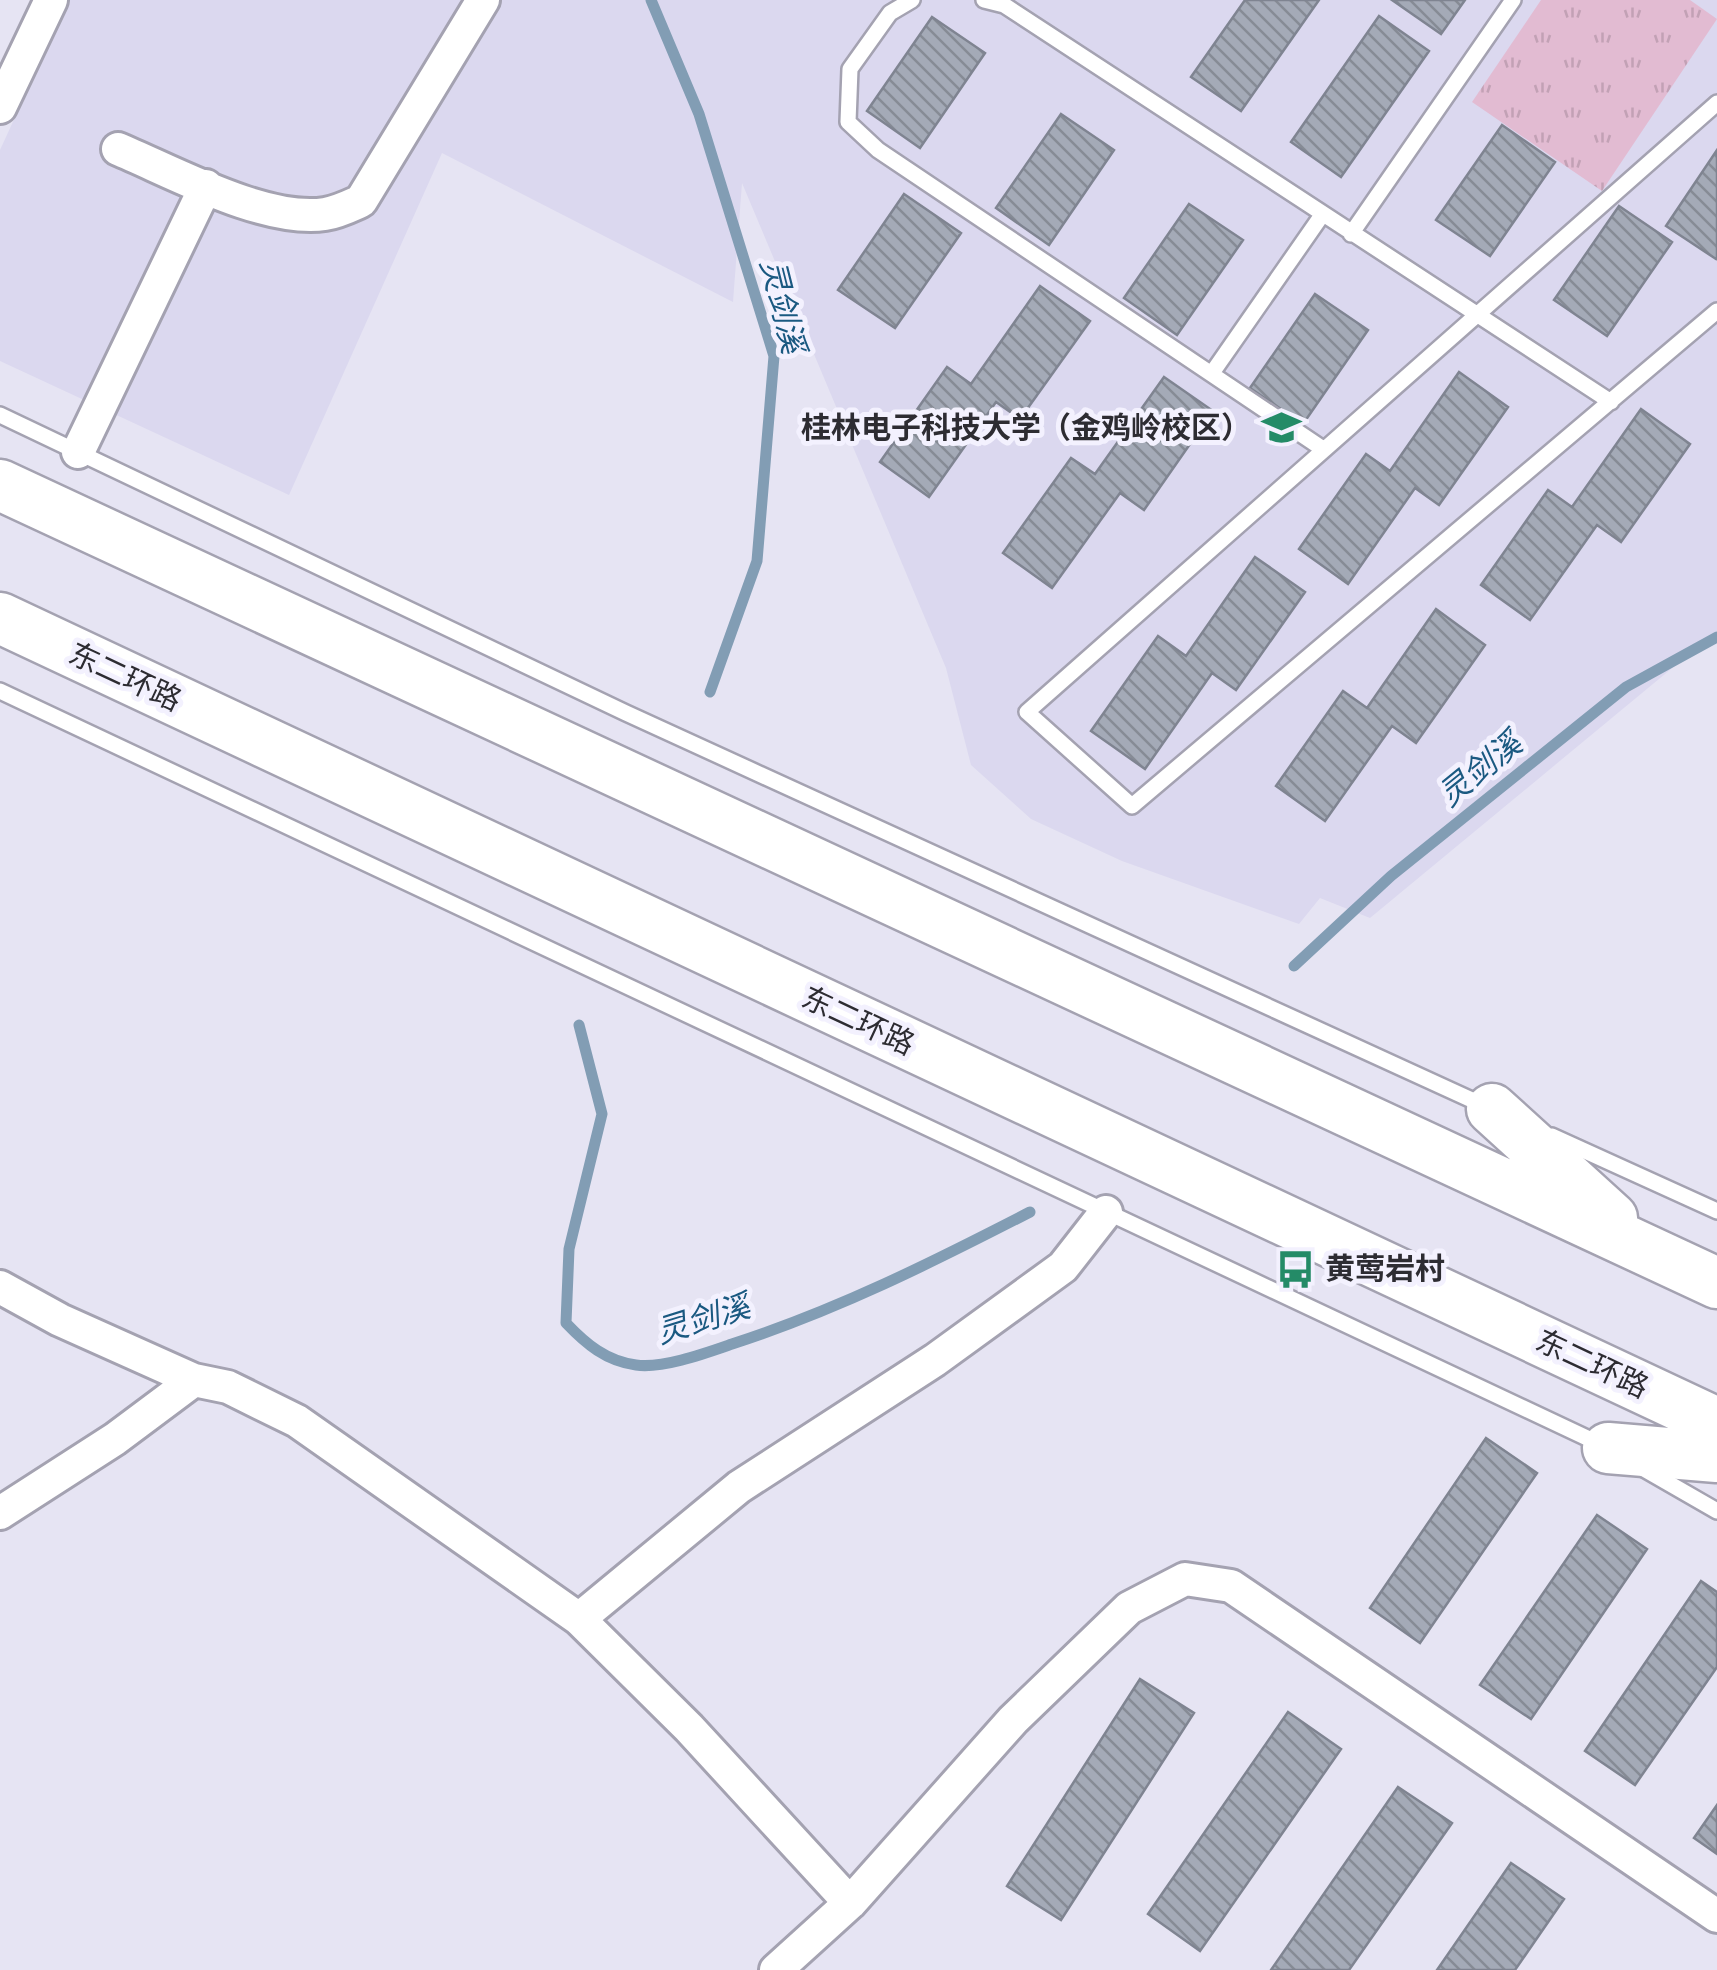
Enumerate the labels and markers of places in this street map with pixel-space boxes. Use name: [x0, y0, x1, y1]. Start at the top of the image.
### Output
school or university icon: 桂林电子科技大学（金鸡岭校区）: [1260, 407, 1302, 449]
place label: 桂林电子科技大学（金鸡岭校区）: [801, 410, 1251, 446]
bus stop icon: 黄莺岩村: [1274, 1248, 1316, 1290]
place label: 黄莺岩村: [1325, 1251, 1445, 1287]

